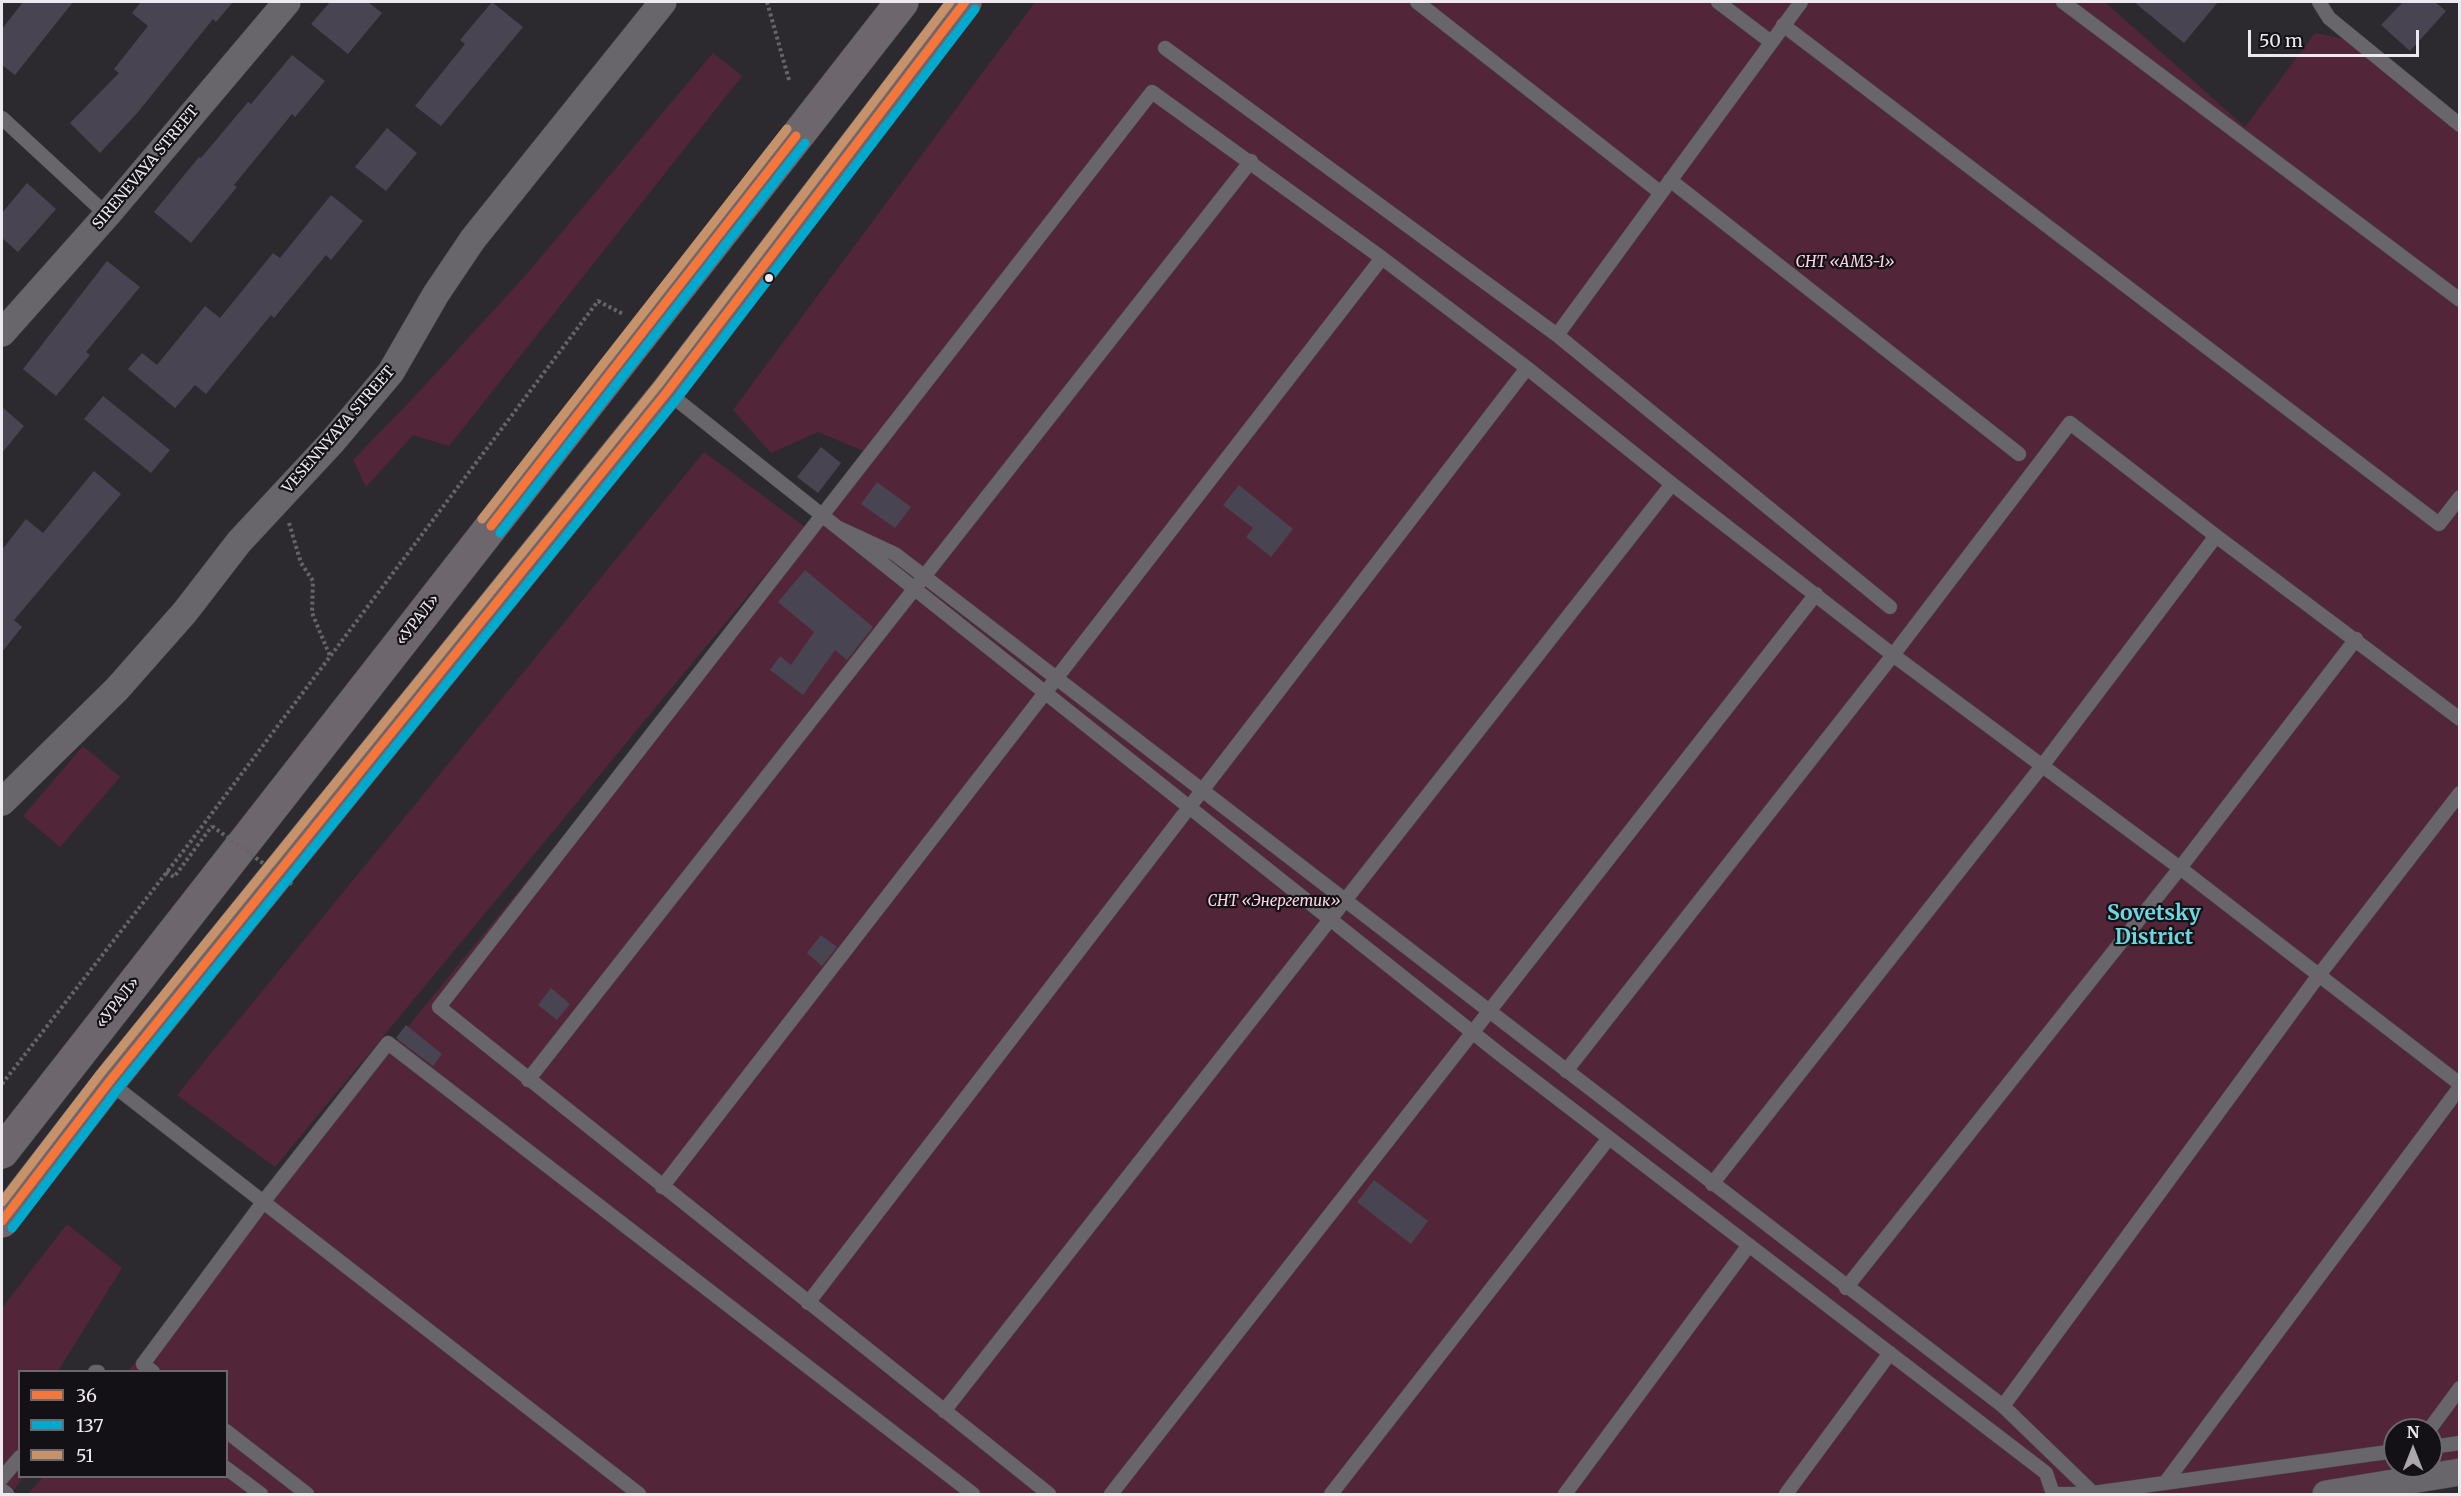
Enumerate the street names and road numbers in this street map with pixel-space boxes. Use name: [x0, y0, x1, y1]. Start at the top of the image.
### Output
street label: SIRENEVAYA STREET: [89, 103, 203, 233]
street label: VESENNYAYA STREET: [279, 363, 399, 497]
street label: «УРАЛ»: [392, 591, 444, 649]
street label: «УРАЛ»: [92, 974, 144, 1032]

